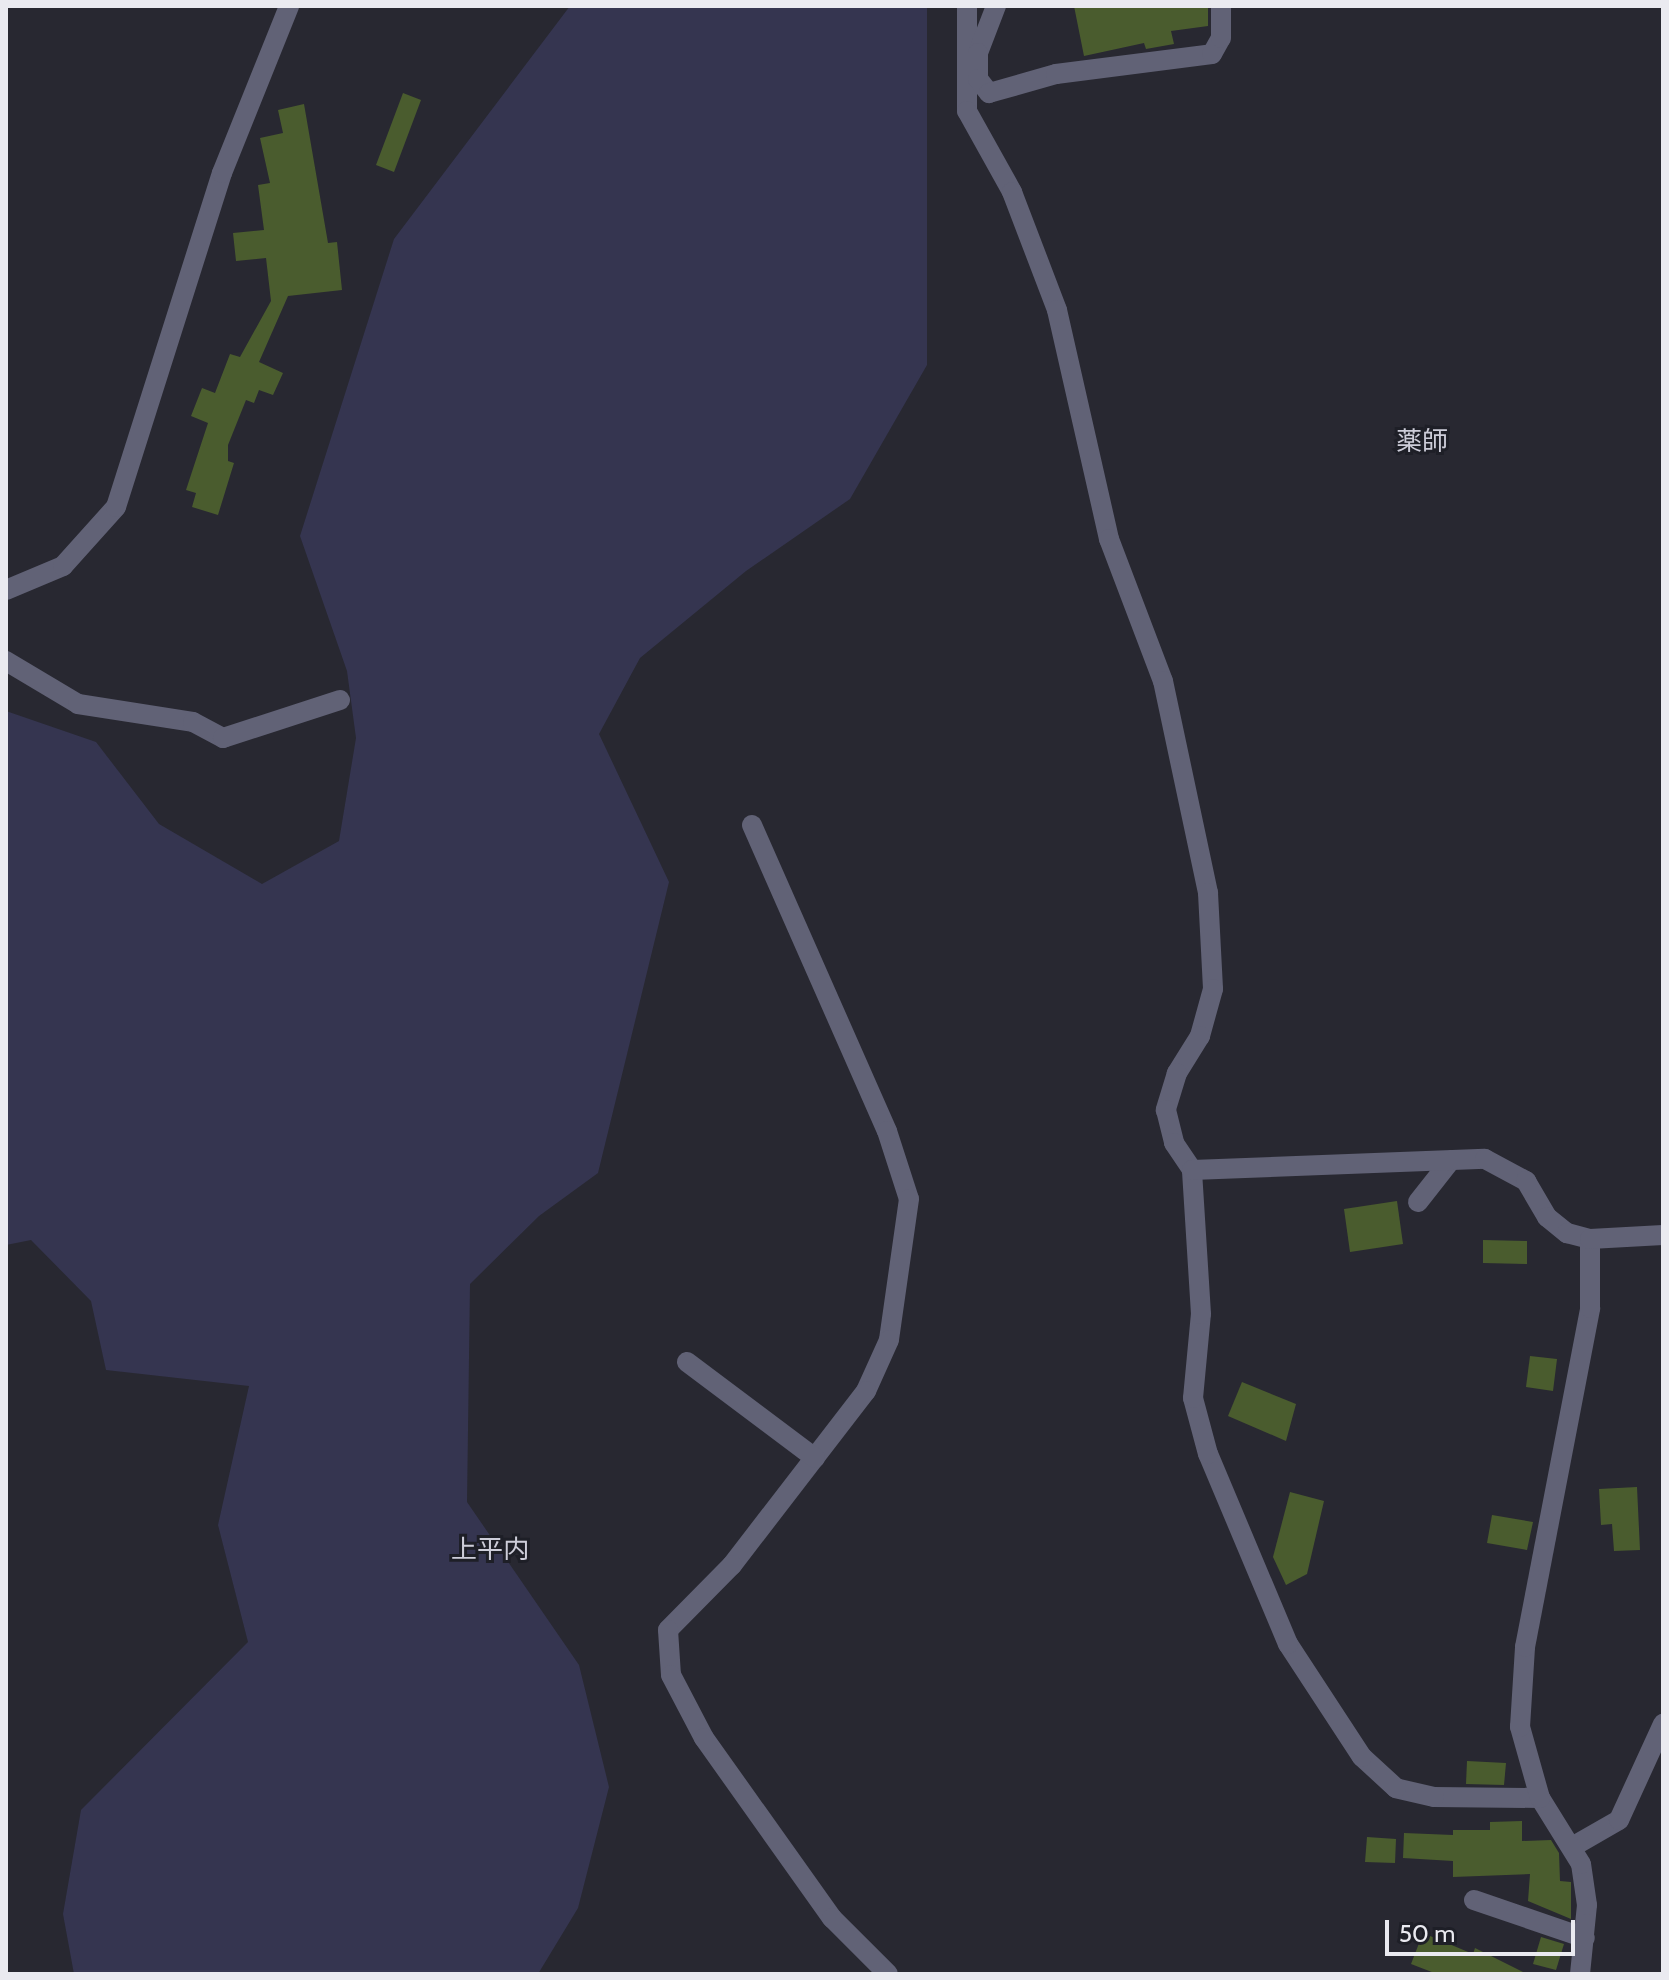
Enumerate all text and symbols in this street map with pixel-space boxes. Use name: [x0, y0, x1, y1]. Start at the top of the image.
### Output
district label: 薬師: [1396, 426, 1448, 458]
district label: 上平内: [451, 1534, 529, 1566]
scale bar: [1389, 1904, 1579, 1954]
text: 50 m: [1399, 1919, 1455, 1948]

